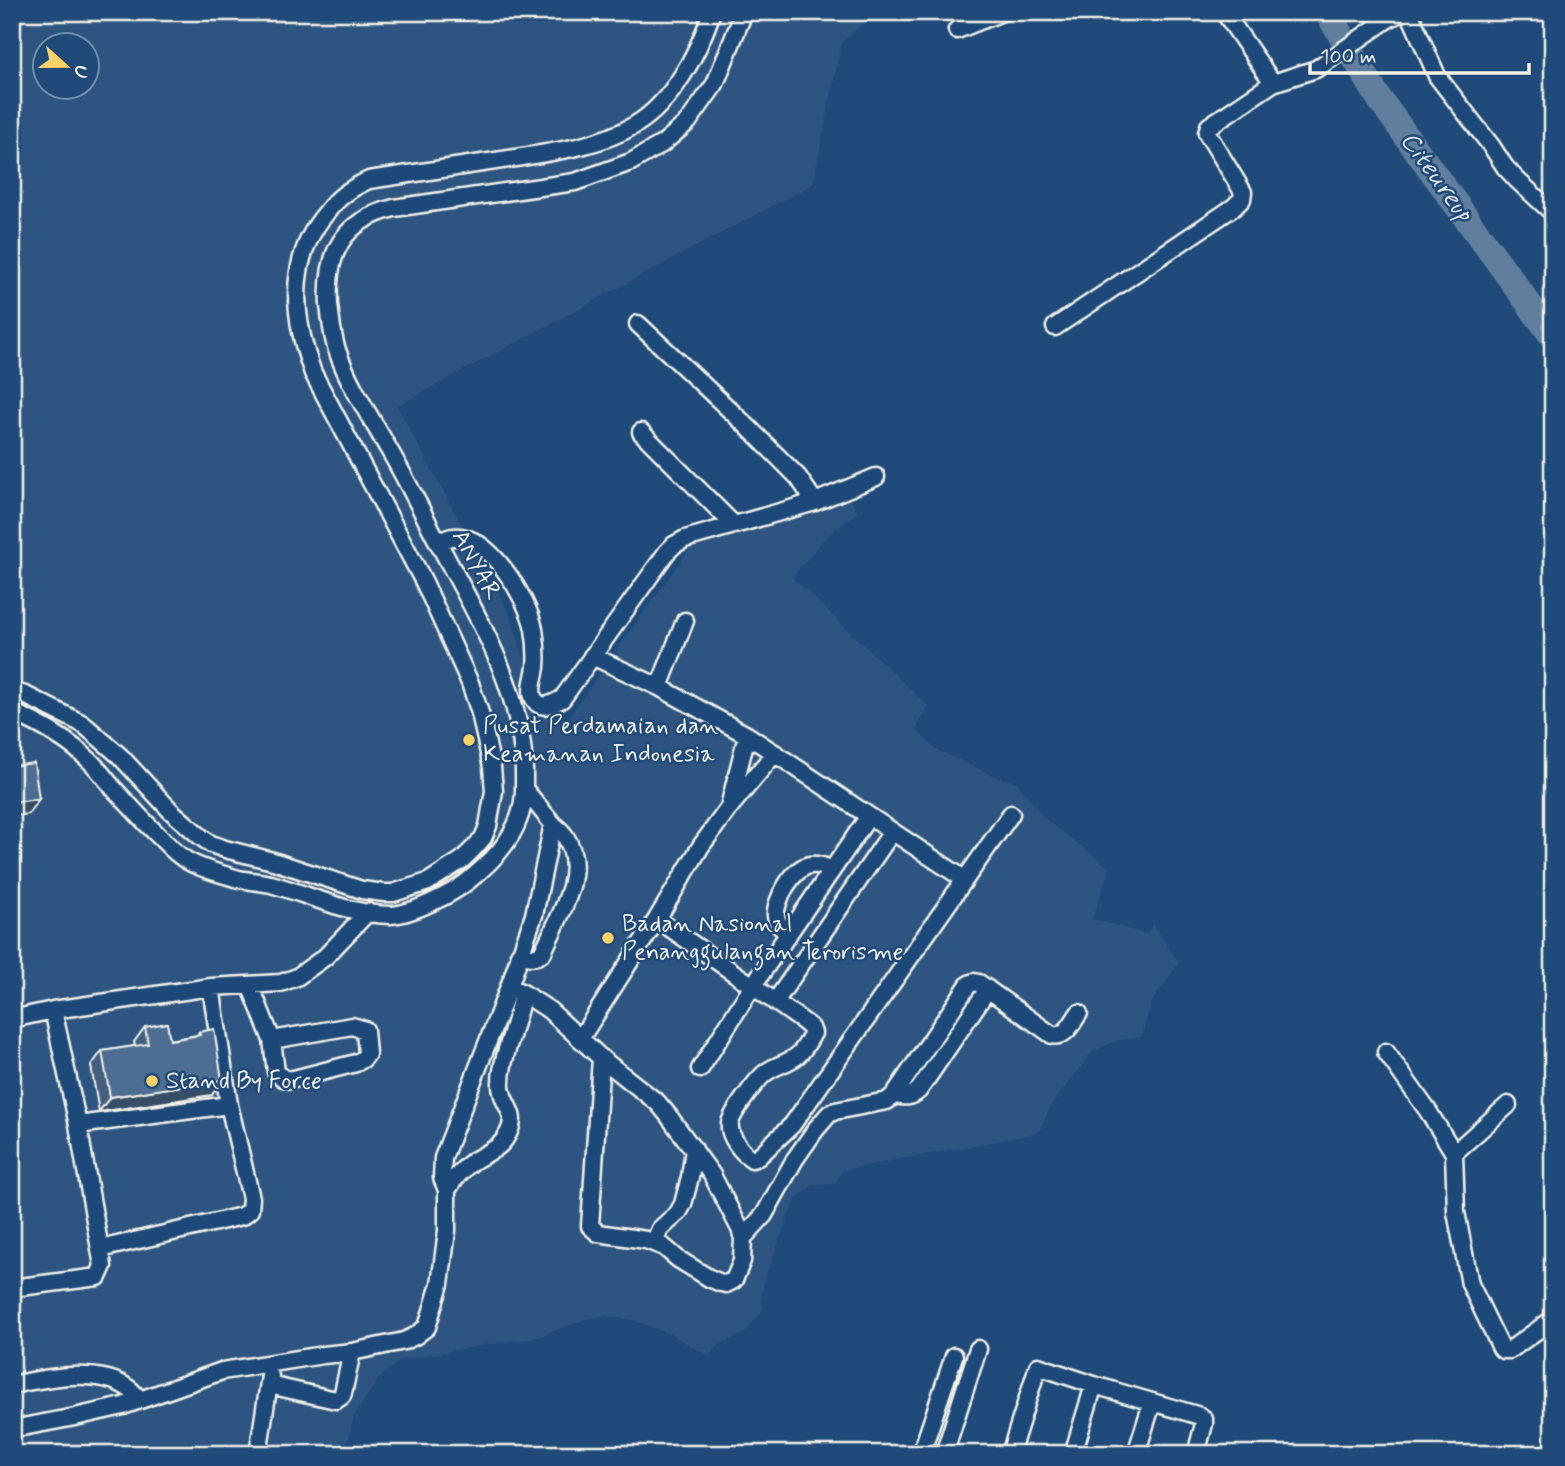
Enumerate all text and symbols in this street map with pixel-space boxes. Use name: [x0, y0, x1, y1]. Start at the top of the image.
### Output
north arrow: [32, 32, 102, 102]
scale bar: [1310, 32, 1528, 76]
text: 100 m: [1320, 43, 1376, 71]
text: U: [67, 61, 94, 82]
water label: Citeureup: [1392, 125, 1481, 230]
street label: ANYAR: [444, 524, 508, 606]
place label: Pusat Perdamaian dan Keamanan Indonesia: [483, 711, 718, 770]
marker: Pusat Perdamaian dan Keamanan Indonesia: [461, 732, 477, 748]
place label: Badan Nasional Penanggulangan Terorisme: [622, 909, 904, 971]
marker: Badan Nasional Penanggulangan Terorisme: [600, 930, 616, 946]
place label: Stand By Force: [166, 1066, 322, 1097]
marker: Stand By Force: [144, 1073, 160, 1089]

